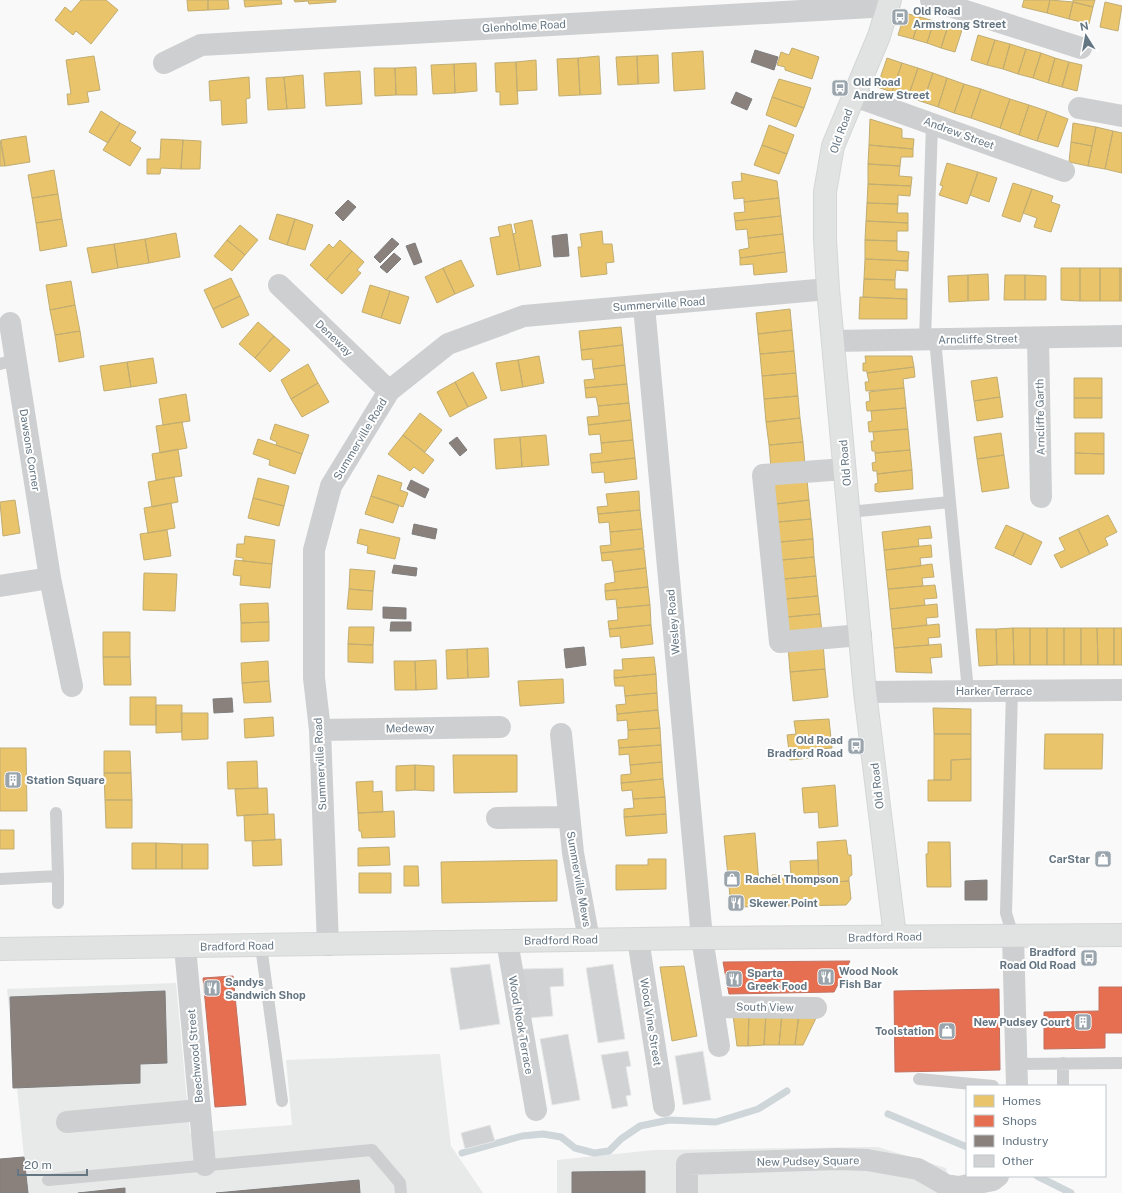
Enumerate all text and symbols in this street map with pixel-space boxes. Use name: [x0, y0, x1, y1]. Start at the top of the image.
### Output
place label: Old Road Armstrong Street: [913, 5, 1006, 30]
bus stop icon: Old Road Armstrong Street: [890, 7, 910, 27]
north arrow: [1066, 16, 1106, 56]
street label: Glenholme Road: [482, 18, 566, 34]
text: N: [1079, 19, 1089, 33]
place label: Old Road Andrew Street: [853, 76, 930, 101]
bus stop icon: Old Road Andrew Street: [830, 78, 850, 98]
street label: Old Road: [827, 107, 855, 155]
street label: Andrew Street: [922, 115, 996, 151]
street label: Summerville Road: [612, 295, 706, 313]
street label: Deneway: [313, 317, 355, 359]
street label: Arncliffe Street: [938, 332, 1018, 346]
street label: Arncliffe Garth: [1033, 379, 1047, 455]
street label: Summerville Road: [331, 396, 389, 482]
street label: Dawsons Corner: [18, 408, 42, 492]
street label: Old Road: [837, 439, 853, 487]
street label: Wesley Road: [664, 589, 682, 655]
street label: Harker Terrace: [956, 685, 1032, 697]
street label: Summerville Road: [312, 717, 328, 811]
street label: Medeway: [385, 722, 435, 734]
place label: Old Road Bradford Road: [767, 734, 843, 759]
bus stop icon: Old Road Bradford Road: [846, 736, 866, 756]
street label: Old Road: [868, 762, 886, 810]
building icon: Station Square: [3, 770, 23, 790]
place label: Station Square: [26, 774, 105, 786]
street label: Summerville Mews: [565, 830, 593, 928]
shop icon: CarStar: [1093, 849, 1113, 869]
place label: CarStar: [1049, 853, 1090, 865]
shop icon: Rachel Thompson: [722, 869, 742, 889]
place label: Rachel Thompson: [745, 873, 839, 885]
restaurant icon: Skewer Point: [726, 893, 746, 913]
place label: Skewer Point: [749, 897, 818, 909]
street label: Bradford Road: [848, 930, 922, 944]
street label: Bradford Road: [524, 933, 598, 947]
street label: Bradford Road: [200, 939, 274, 953]
place label: Bradford Road Old Road: [999, 946, 1076, 971]
bus stop icon: Bradford Road Old Road: [1079, 948, 1099, 968]
place label: Wood Nook Fish Bar: [839, 965, 899, 990]
place label: Sparta Greek Food: [747, 967, 807, 992]
restaurant icon: Wood Nook Fish Bar: [816, 967, 836, 987]
restaurant icon: Sparta Greek Food: [724, 969, 744, 989]
street label: Wood Nook Terrace: [506, 975, 536, 1075]
place label: Sandys Sandwich Shop: [225, 976, 306, 1001]
street label: Wood Vine Street: [638, 977, 664, 1067]
restaurant icon: Sandys Sandwich Shop: [202, 978, 222, 998]
street label: South View: [736, 1000, 794, 1014]
street label: Beechwood Street: [185, 1009, 205, 1103]
building icon: New Pudsey Court: [1073, 1012, 1093, 1032]
place label: New Pudsey Court: [973, 1016, 1070, 1028]
shop icon: Toolstation: [937, 1021, 957, 1041]
place label: Toolstation: [875, 1025, 934, 1037]
legend: [966, 1085, 1106, 1177]
text: Homes: [1002, 1094, 1041, 1108]
text: Shops: [1002, 1114, 1037, 1128]
text: Industry: [1002, 1134, 1049, 1148]
scale bar: [18, 1151, 87, 1177]
street label: New Pudsey Square: [757, 1154, 859, 1168]
text: Other: [1002, 1154, 1034, 1168]
text: 20 m: [24, 1158, 52, 1172]

